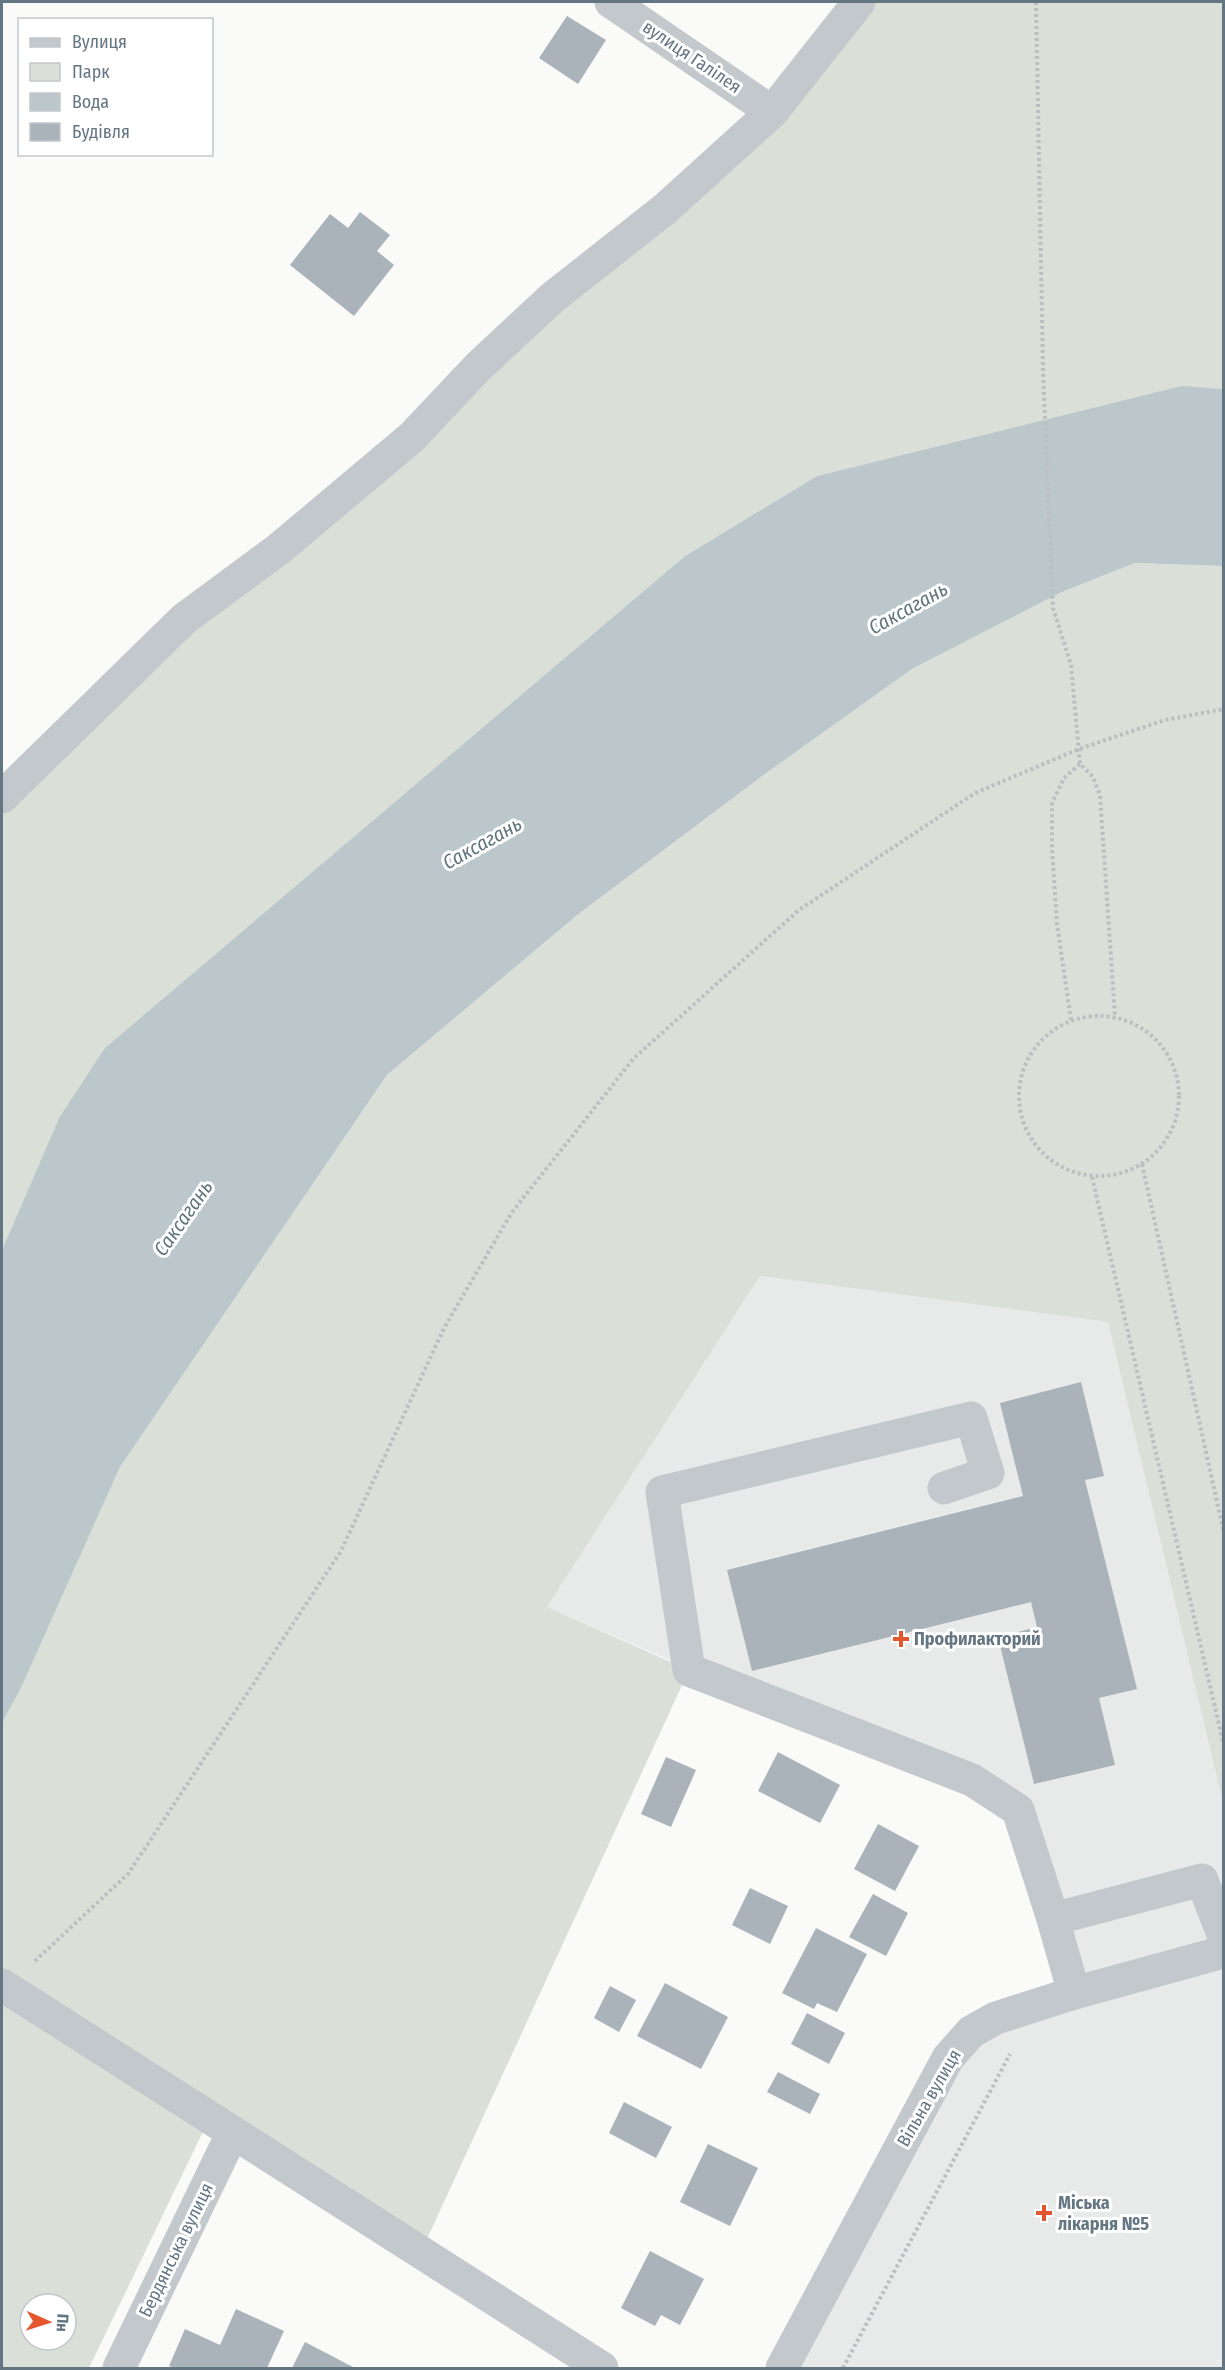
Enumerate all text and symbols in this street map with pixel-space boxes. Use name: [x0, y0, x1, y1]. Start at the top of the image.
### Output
street label: вулиця Галілея: [639, 16, 745, 98]
legend: [18, 18, 213, 156]
text: Вулиця: [72, 31, 127, 53]
text: Парк: [72, 61, 110, 83]
text: Вода: [72, 91, 109, 113]
text: Будівля: [72, 121, 130, 143]
water label: Саксагань: [864, 577, 952, 639]
water label: Саксагань: [438, 812, 526, 874]
water label: Саксагань: [148, 1176, 218, 1260]
place label: Профилакторий: [914, 1628, 1041, 1650]
marker: Профилакторий: [892, 1630, 910, 1648]
street label: Вільна вулиця: [892, 2045, 966, 2151]
street label: Бердянська вулиця: [134, 2179, 218, 2321]
place label: Міська лікарня №5: [1058, 2192, 1149, 2235]
marker: Міська лікарня №5: [1035, 2204, 1053, 2222]
north arrow: [18, 2292, 78, 2352]
text: Пн: [53, 2313, 72, 2332]

